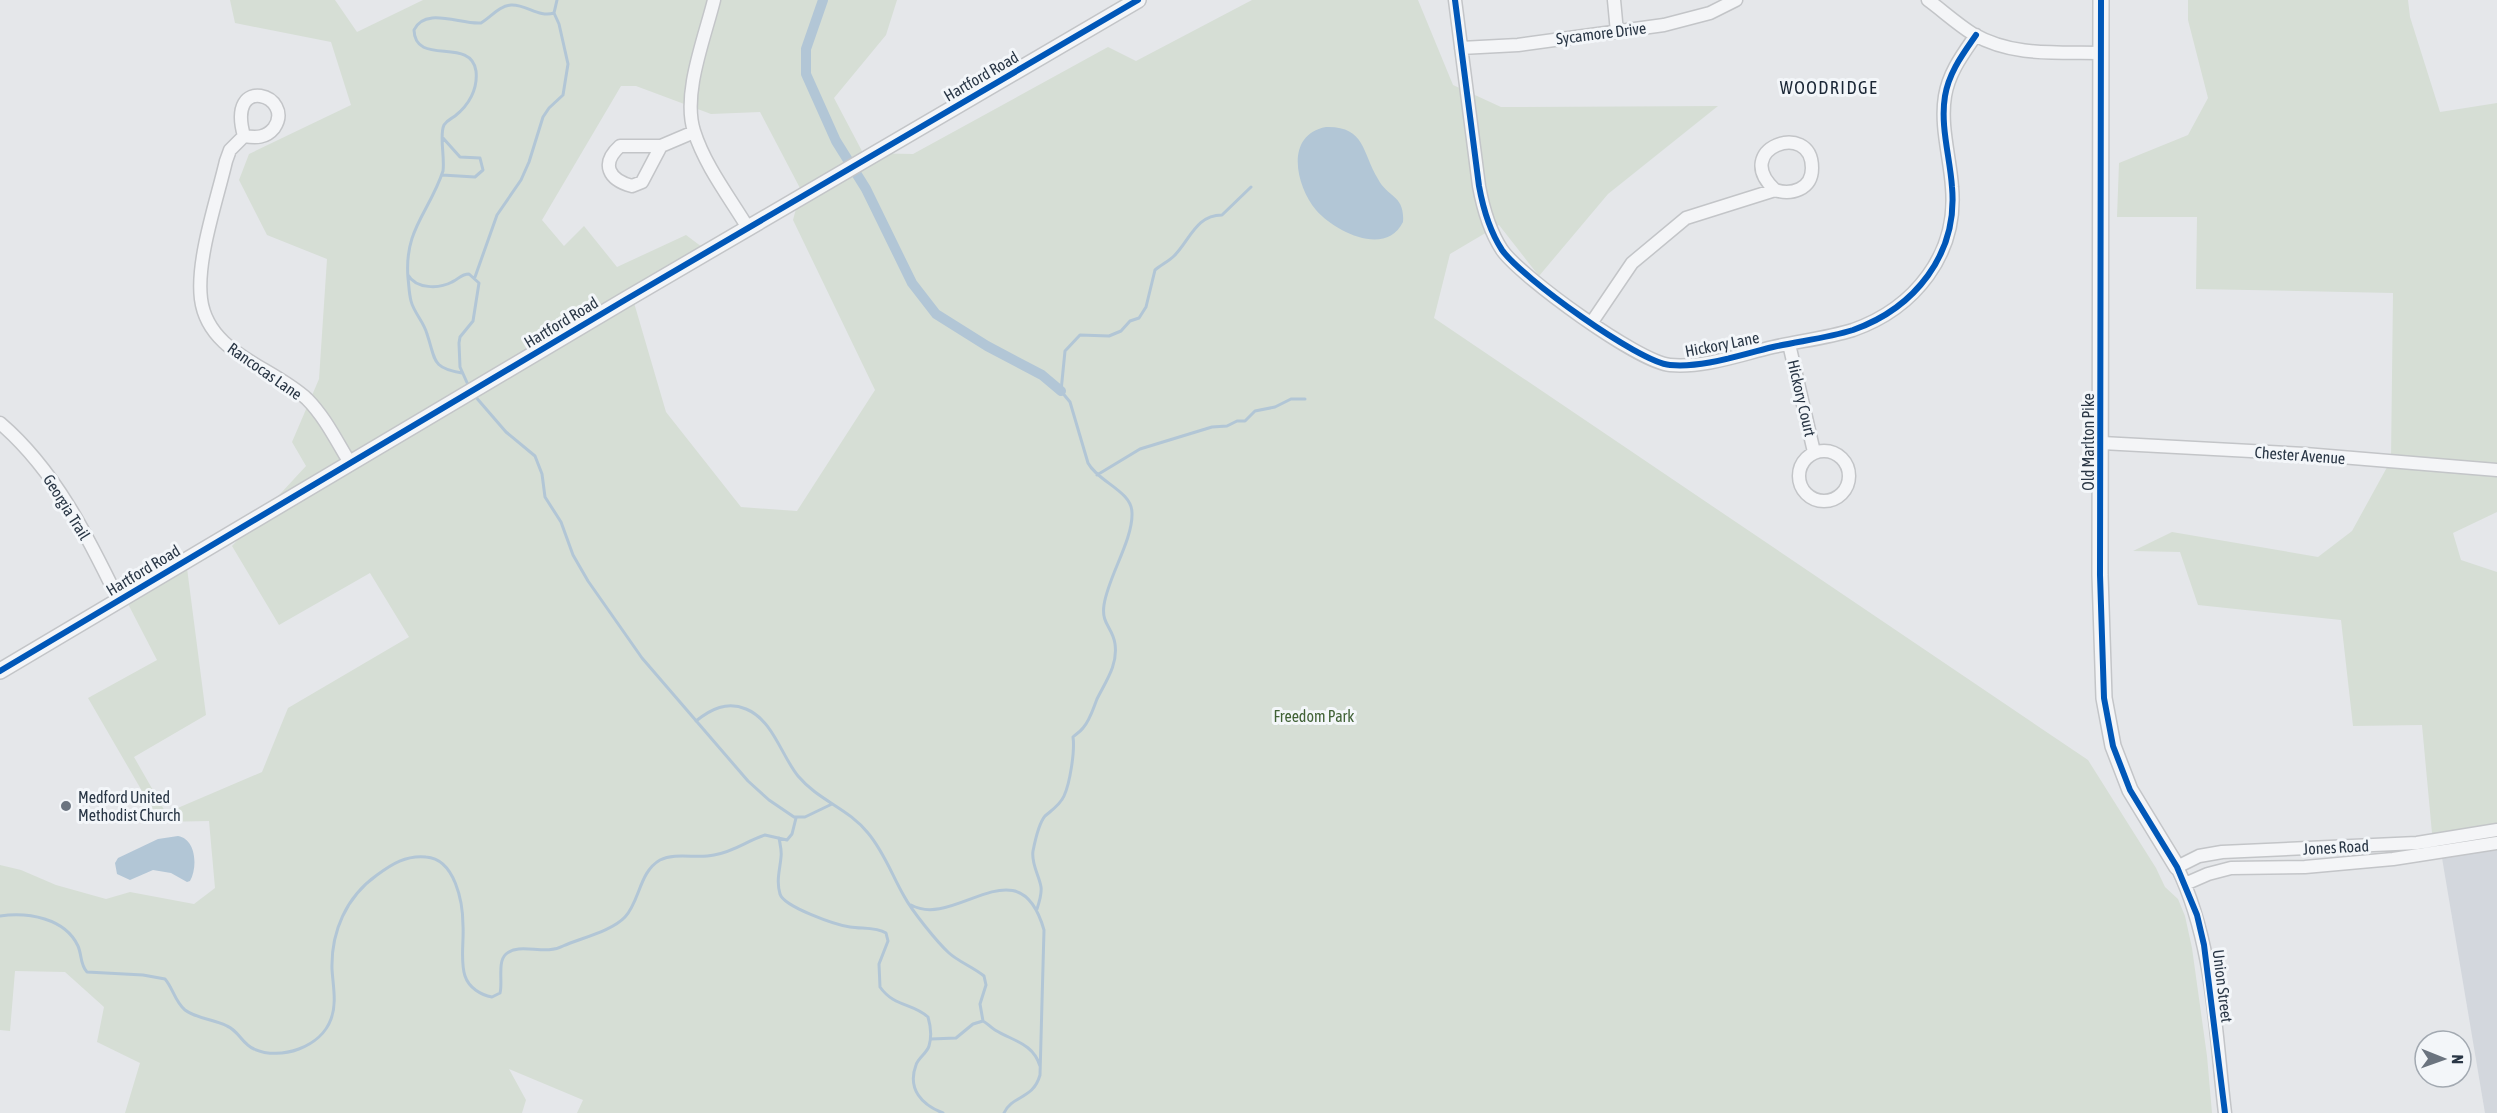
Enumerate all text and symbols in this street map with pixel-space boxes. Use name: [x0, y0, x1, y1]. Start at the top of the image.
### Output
street label: Sycamore Drive: [1555, 19, 1647, 48]
street label: Hartford Road: [941, 47, 1021, 105]
district label: WOODRIDGE: [1780, 77, 1878, 98]
street label: Hartford Road: [521, 293, 601, 351]
street label: Hickory Lane: [1683, 328, 1761, 361]
street label: Rancocas Lane: [224, 339, 306, 403]
street label: Hickory Court: [1783, 358, 1820, 439]
street label: Old Marlton Pike: [2079, 393, 2097, 491]
street label: Chester Avenue: [2254, 443, 2346, 467]
street label: Georgia Trail: [39, 471, 94, 544]
street label: Hartford Road: [103, 541, 183, 599]
park label: Freedom Park: [1274, 707, 1354, 725]
place label: Medford United Methodist Church: [78, 788, 181, 824]
marker: Medford United Methodist Church: [59, 799, 73, 813]
street label: Jones Road: [2303, 836, 2369, 858]
street label: Union Street: [2210, 948, 2236, 1024]
north arrow: [2413, 1029, 2473, 1089]
text: N: [2449, 1054, 2467, 1064]

